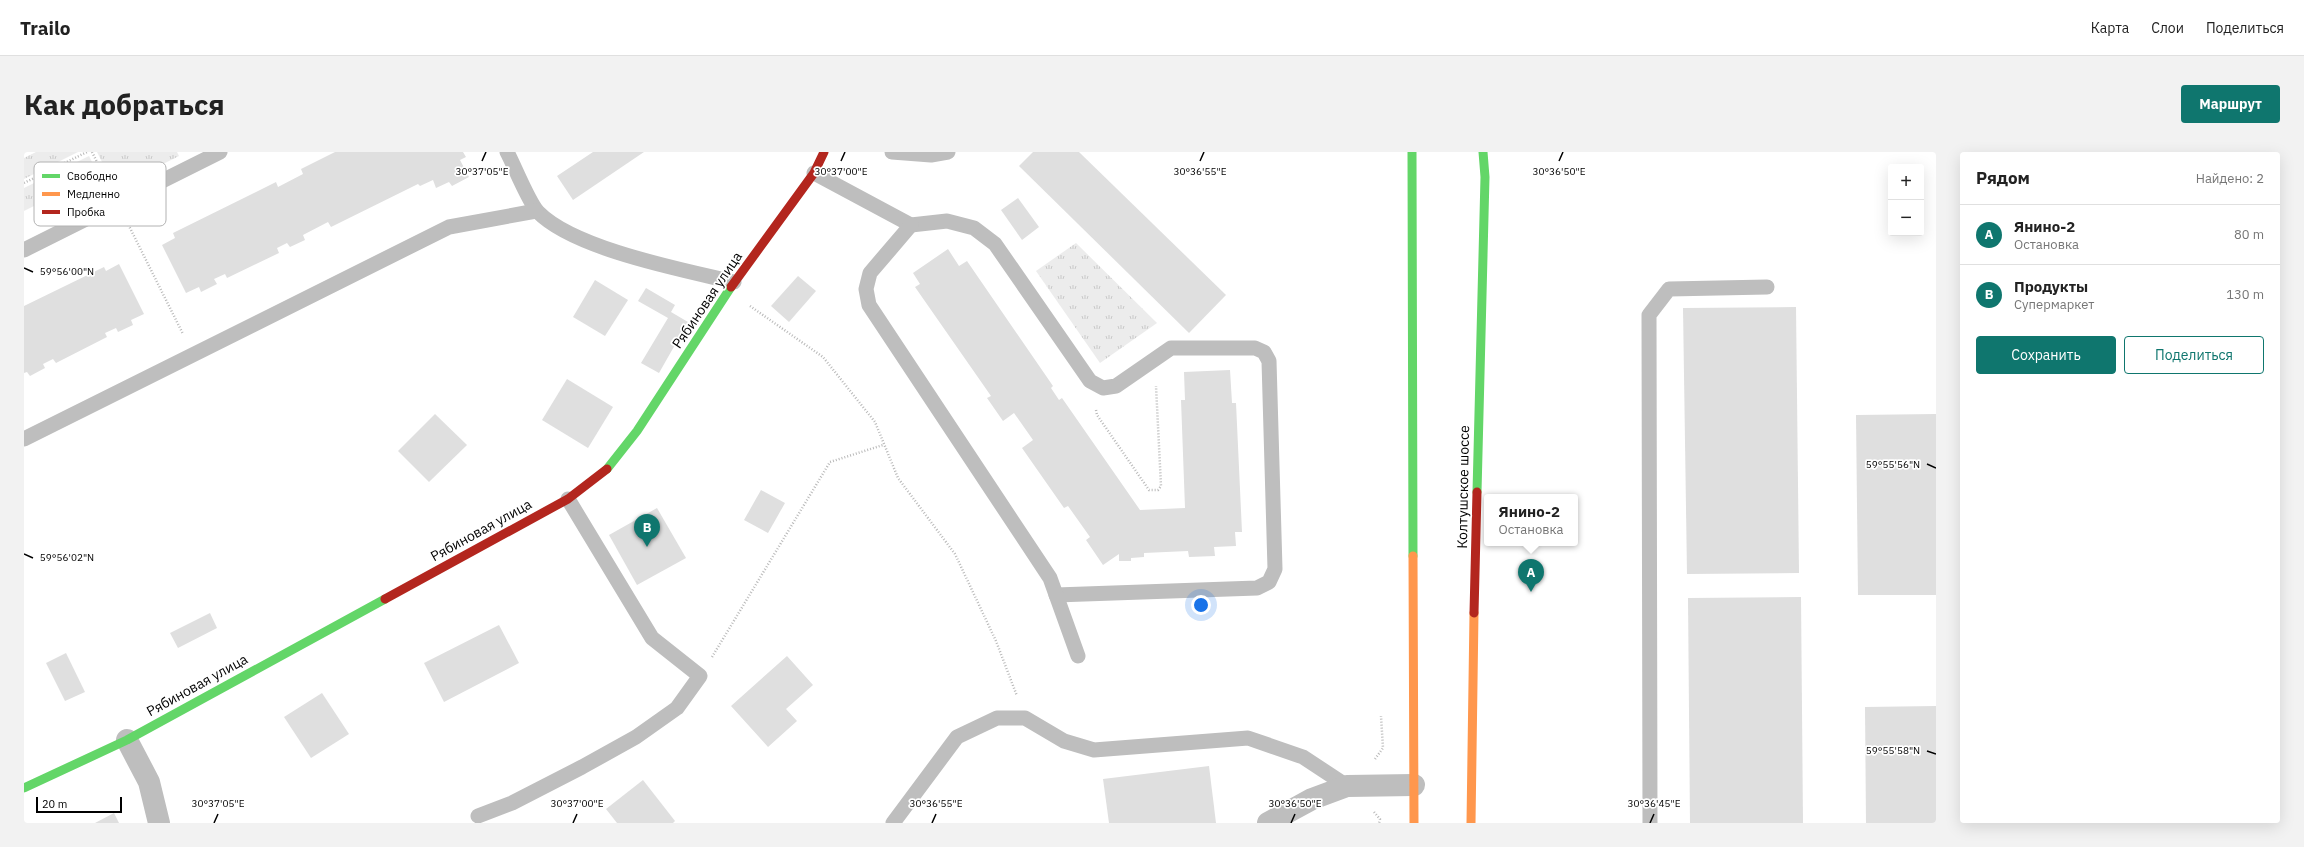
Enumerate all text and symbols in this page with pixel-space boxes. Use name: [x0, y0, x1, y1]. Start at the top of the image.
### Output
text: Trailo: [20, 16, 70, 40]
text: Карта: [2091, 19, 2129, 37]
text: Слои: [2151, 19, 2184, 37]
text: Поделиться: [2206, 19, 2284, 37]
button: Маршрут: [2181, 85, 2280, 123]
text: Как добраться: [24, 86, 225, 123]
legend: [34, 162, 166, 226]
map controls: [1888, 164, 1924, 236]
button: +: [1888, 164, 1924, 200]
text: 30°37'05"E: [455, 165, 509, 178]
text: 30°37'00"E: [814, 165, 868, 178]
text: 30°36'55"E: [1173, 165, 1227, 178]
text: 30°36'50"E: [1532, 165, 1586, 178]
text: Рядом: [1976, 167, 2030, 189]
text: Свободно: [67, 169, 118, 183]
text: Найдено: 2: [2196, 170, 2264, 187]
text: Медленно: [67, 187, 120, 201]
button: −: [1888, 200, 1924, 236]
text: Пробка: [67, 205, 105, 219]
text: Янино-2: [2014, 217, 2075, 236]
text: A: [1985, 226, 1993, 243]
text: 80 m: [2234, 226, 2264, 243]
text: Остановка: [2014, 236, 2079, 253]
street label: Рябиновая улица: [668, 248, 746, 352]
text: 59°56'00"N: [40, 265, 94, 278]
text: Продукты: [2014, 277, 2088, 296]
text: B: [1985, 286, 1993, 303]
text: 130 m: [2226, 286, 2264, 303]
text: Супермаркет: [2014, 296, 2094, 313]
button: Сохранить: [1976, 336, 2116, 374]
button: Поделиться: [2124, 336, 2264, 374]
street label: Колтушское шоссе: [1453, 425, 1473, 549]
text: 59°55'56"N: [1866, 458, 1920, 471]
popup: [1484, 494, 1578, 546]
street label: Рябиновая улица: [427, 495, 535, 565]
text: Янино-2: [1499, 502, 1560, 521]
pin: B: [634, 514, 660, 547]
text: Остановка: [1499, 521, 1563, 538]
text: 59°56'02"N: [40, 551, 94, 564]
pin: A: [1518, 559, 1544, 592]
your location: [1191, 595, 1211, 615]
street label: Рябиновая улица: [143, 650, 251, 720]
text: 59°55'58"N: [1866, 744, 1920, 757]
scale bar: [36, 795, 122, 814]
text: 20 m: [42, 797, 67, 811]
text: 30°37'05"E: [191, 797, 245, 810]
text: 30°37'00"E: [550, 797, 604, 810]
text: 30°36'55"E: [909, 797, 963, 810]
text: 30°36'50"E: [1268, 797, 1322, 810]
text: 30°36'45"E: [1627, 797, 1681, 810]

